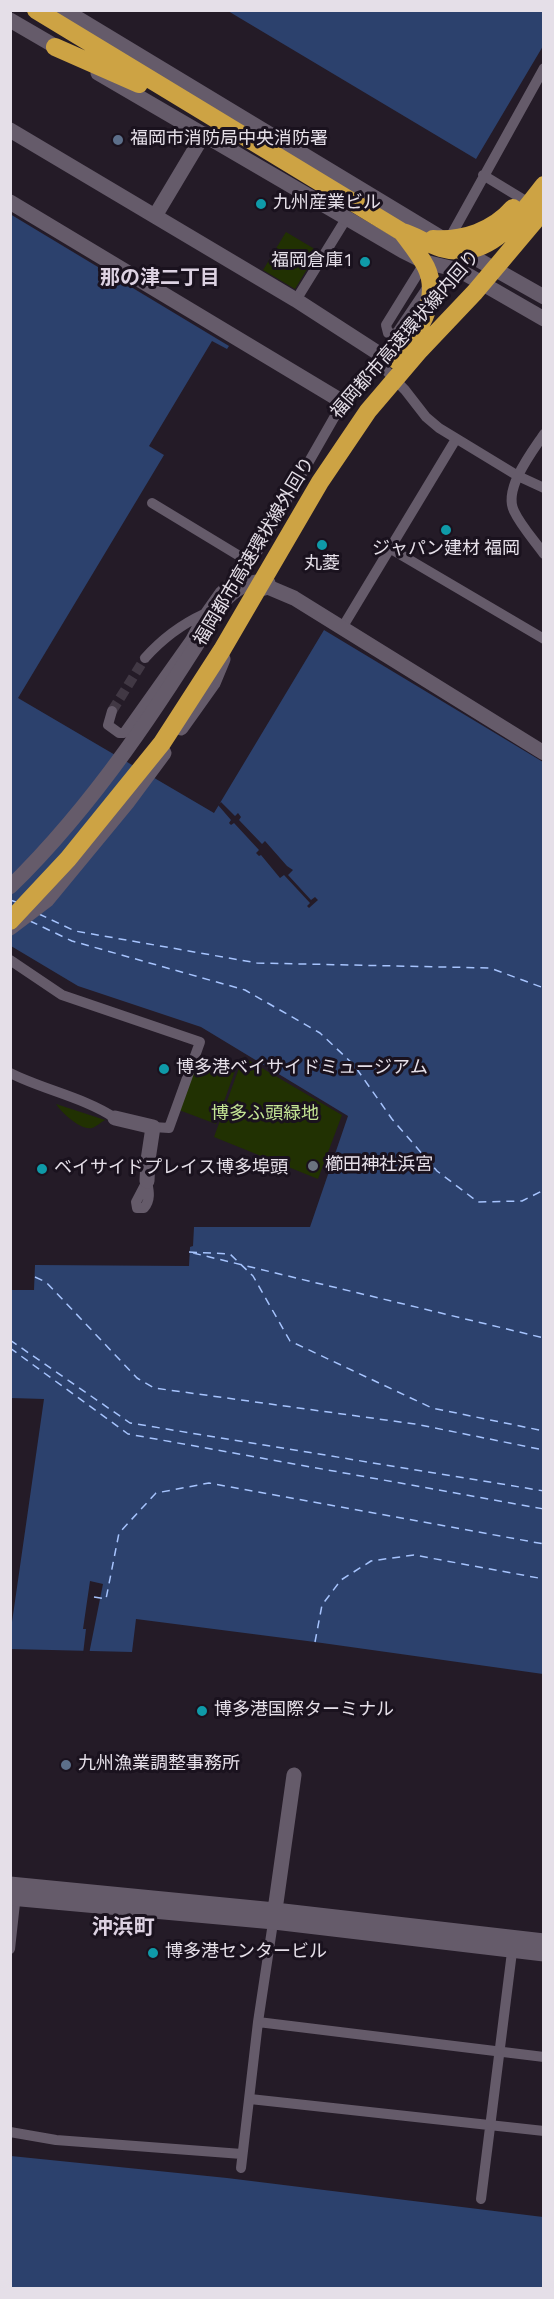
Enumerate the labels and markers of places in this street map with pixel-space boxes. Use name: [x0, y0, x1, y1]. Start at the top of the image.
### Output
place label: 福岡市消防局中央消防署: [130, 129, 328, 151]
marker: 福岡市消防局中央消防署: [111, 133, 125, 147]
place label: 九州産業ビル: [273, 193, 381, 215]
marker: 九州産業ビル: [254, 197, 268, 211]
place label: 福岡倉庫1: [271, 251, 353, 273]
marker: 福岡倉庫1: [358, 255, 372, 269]
marker: ジャパン建材 福岡: [439, 523, 453, 537]
marker: 丸菱: [315, 538, 329, 552]
place label: ジャパン建材 福岡: [372, 539, 520, 561]
place label: 丸菱: [304, 554, 340, 576]
place label: 博多港ベイサイドミュージアム: [176, 1058, 428, 1080]
marker: 博多港ベイサイドミュージアム: [157, 1062, 171, 1076]
place label: 櫛田神社浜宮: [325, 1155, 433, 1177]
place label: ベイサイドプレイス博多埠頭: [54, 1158, 288, 1180]
marker: 櫛田神社浜宮: [306, 1159, 320, 1173]
marker: ベイサイドプレイス博多埠頭: [35, 1162, 49, 1176]
place label: 博多港国際ターミナル: [214, 1700, 394, 1722]
marker: 博多港国際ターミナル: [195, 1704, 209, 1718]
place label: 九州漁業調整事務所: [78, 1754, 240, 1776]
marker: 九州漁業調整事務所: [59, 1758, 73, 1772]
place label: 博多港センタービル: [165, 1942, 327, 1964]
marker: 博多港センタービル: [146, 1946, 160, 1960]

